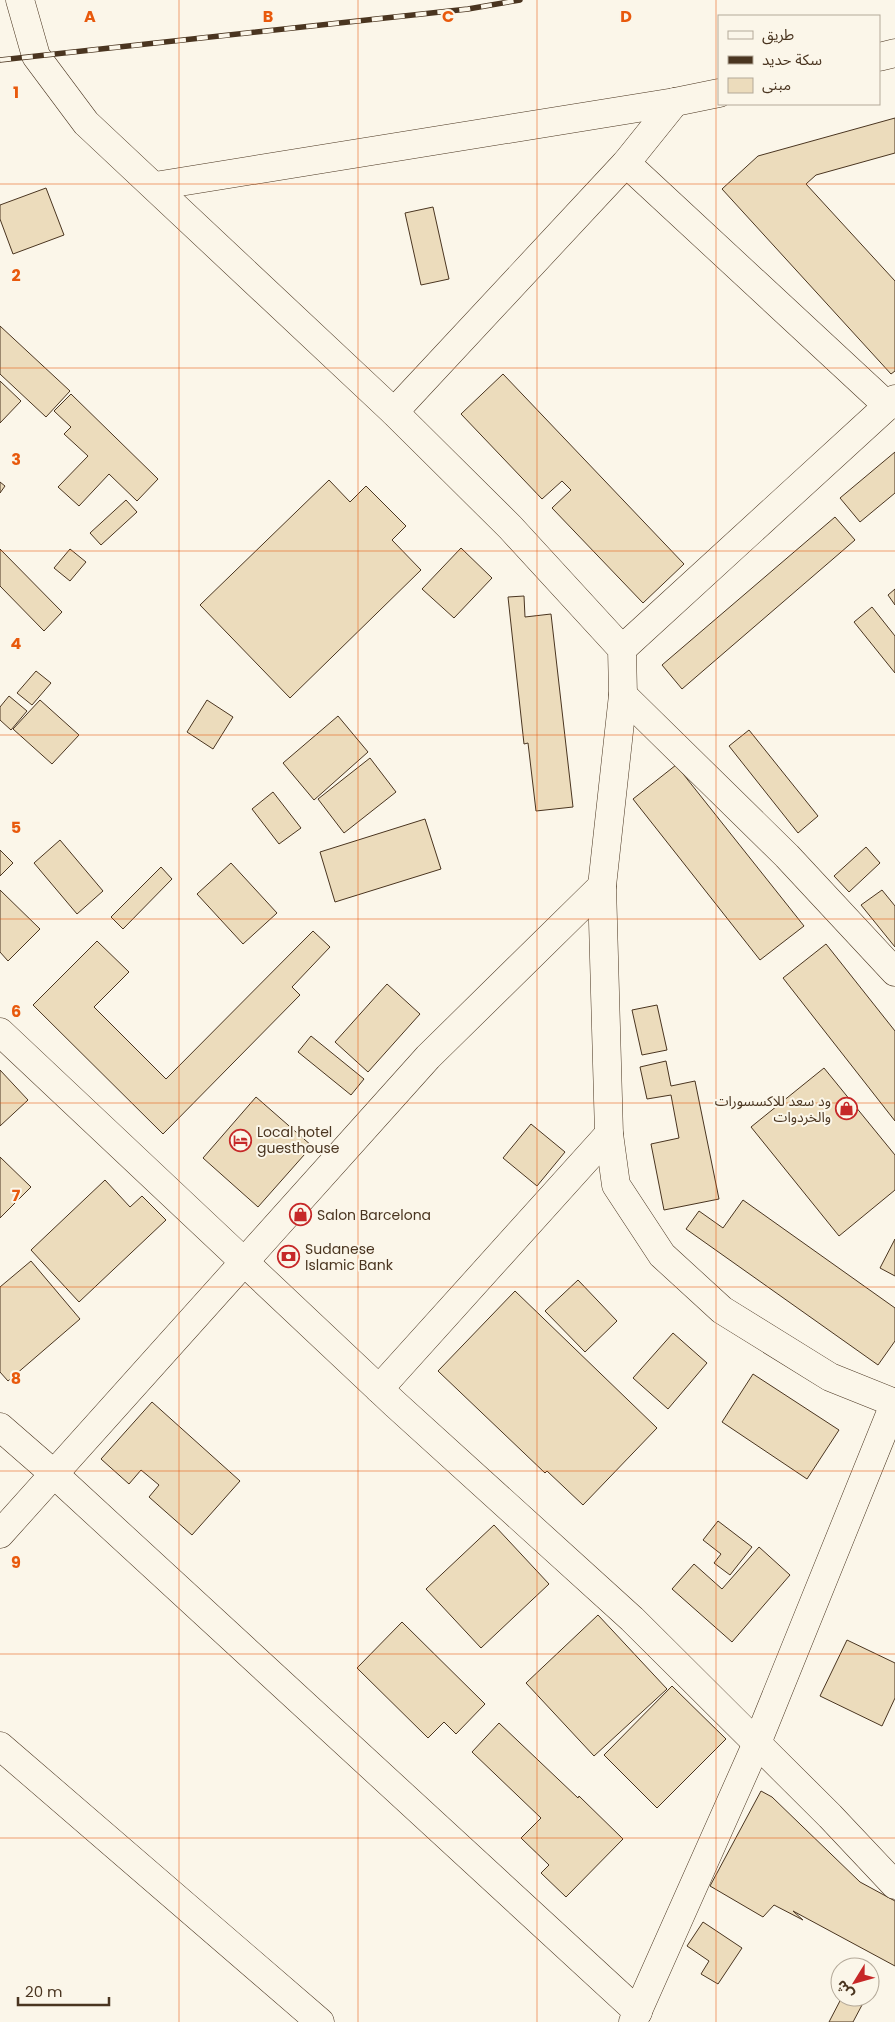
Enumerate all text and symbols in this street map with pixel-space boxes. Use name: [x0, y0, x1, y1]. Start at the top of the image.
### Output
text: A: [84, 5, 96, 28]
text: B: [263, 5, 273, 28]
text: C: [442, 5, 454, 28]
text: D: [620, 5, 632, 28]
legend: [718, 15, 880, 105]
text: طريق: [762, 24, 794, 45]
text: سكة حديد: [762, 49, 822, 70]
text: مبنى: [762, 74, 791, 95]
text: 1: [13, 81, 19, 104]
text: 2: [11, 264, 21, 287]
text: 3: [11, 448, 21, 471]
text: 4: [11, 632, 22, 655]
text: 5: [11, 816, 21, 839]
text: 6: [11, 1000, 21, 1023]
place label: ود سعد للاكسسورات والخردوات: [715, 1091, 831, 1127]
shop icon: ود سعد للاكسسورات والخردوات: [835, 1097, 859, 1121]
place label: Local hotel guesthouse: [257, 1122, 340, 1158]
hotel icon: Local hotel guesthouse: [229, 1128, 253, 1152]
text: 7: [12, 1184, 21, 1207]
shop icon: Salon Barcelona: [289, 1203, 313, 1227]
place label: Salon Barcelona: [317, 1205, 431, 1225]
place label: Sudanese Islamic Bank: [305, 1239, 394, 1275]
bank icon: Sudanese Islamic Bank: [277, 1245, 301, 1269]
text: 8: [11, 1367, 21, 1390]
text: 9: [11, 1551, 21, 1574]
north arrow: [830, 1957, 880, 2007]
scale bar: [18, 1974, 109, 2006]
text: ش: [831, 1976, 858, 2004]
text: 20 m: [25, 1981, 63, 2002]

